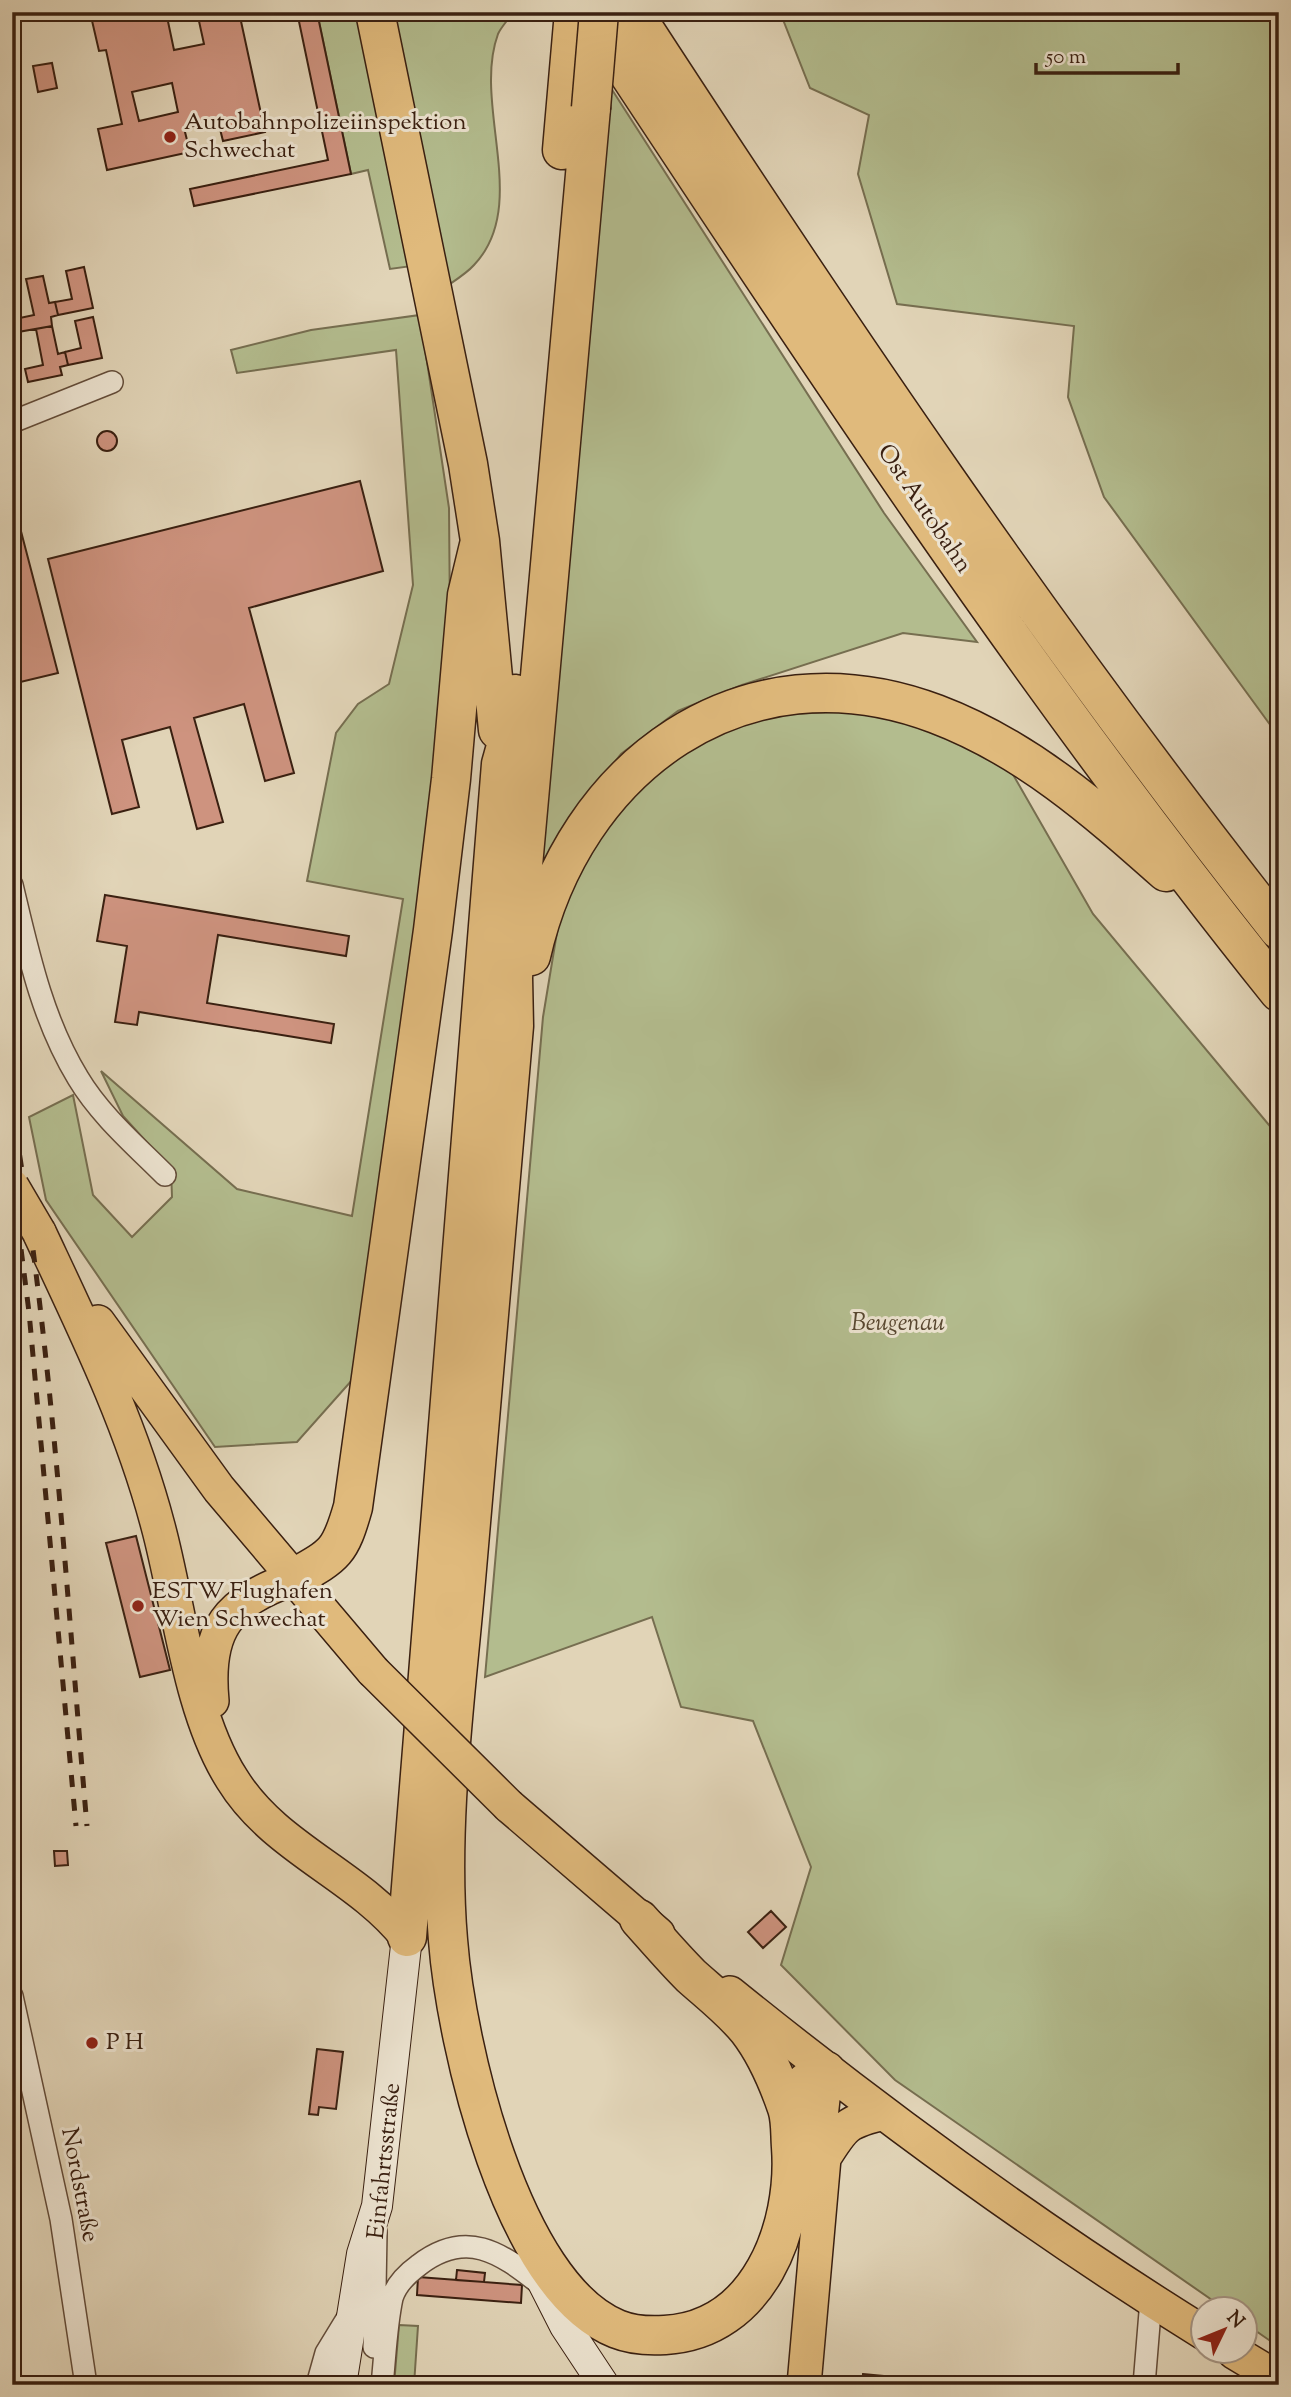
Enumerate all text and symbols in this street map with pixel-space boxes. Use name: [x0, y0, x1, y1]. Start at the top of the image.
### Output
scale bar: [1036, 32, 1177, 76]
text: 50 m: [1045, 43, 1086, 73]
place label: Autobahnpolizeiinspektion Schwechat: [184, 106, 467, 168]
marker: Autobahnpolizeiinspektion Schwechat: [162, 129, 178, 145]
street label: Ost Autobahn: [868, 438, 980, 580]
park label: Beugenau: [851, 1307, 945, 1341]
place label: ESTW Flughafen Wien Schwechat: [152, 1575, 333, 1637]
marker: ESTW Flughafen Wien Schwechat: [130, 1598, 146, 1614]
place label: P H: [106, 2026, 144, 2060]
marker: P H: [84, 2035, 100, 2051]
street label: Einfahrtsstraße: [360, 2081, 410, 2241]
street label: Nordstraße: [51, 2125, 107, 2245]
north arrow: [1190, 2296, 1260, 2366]
text: N: [1220, 2305, 1250, 2335]

